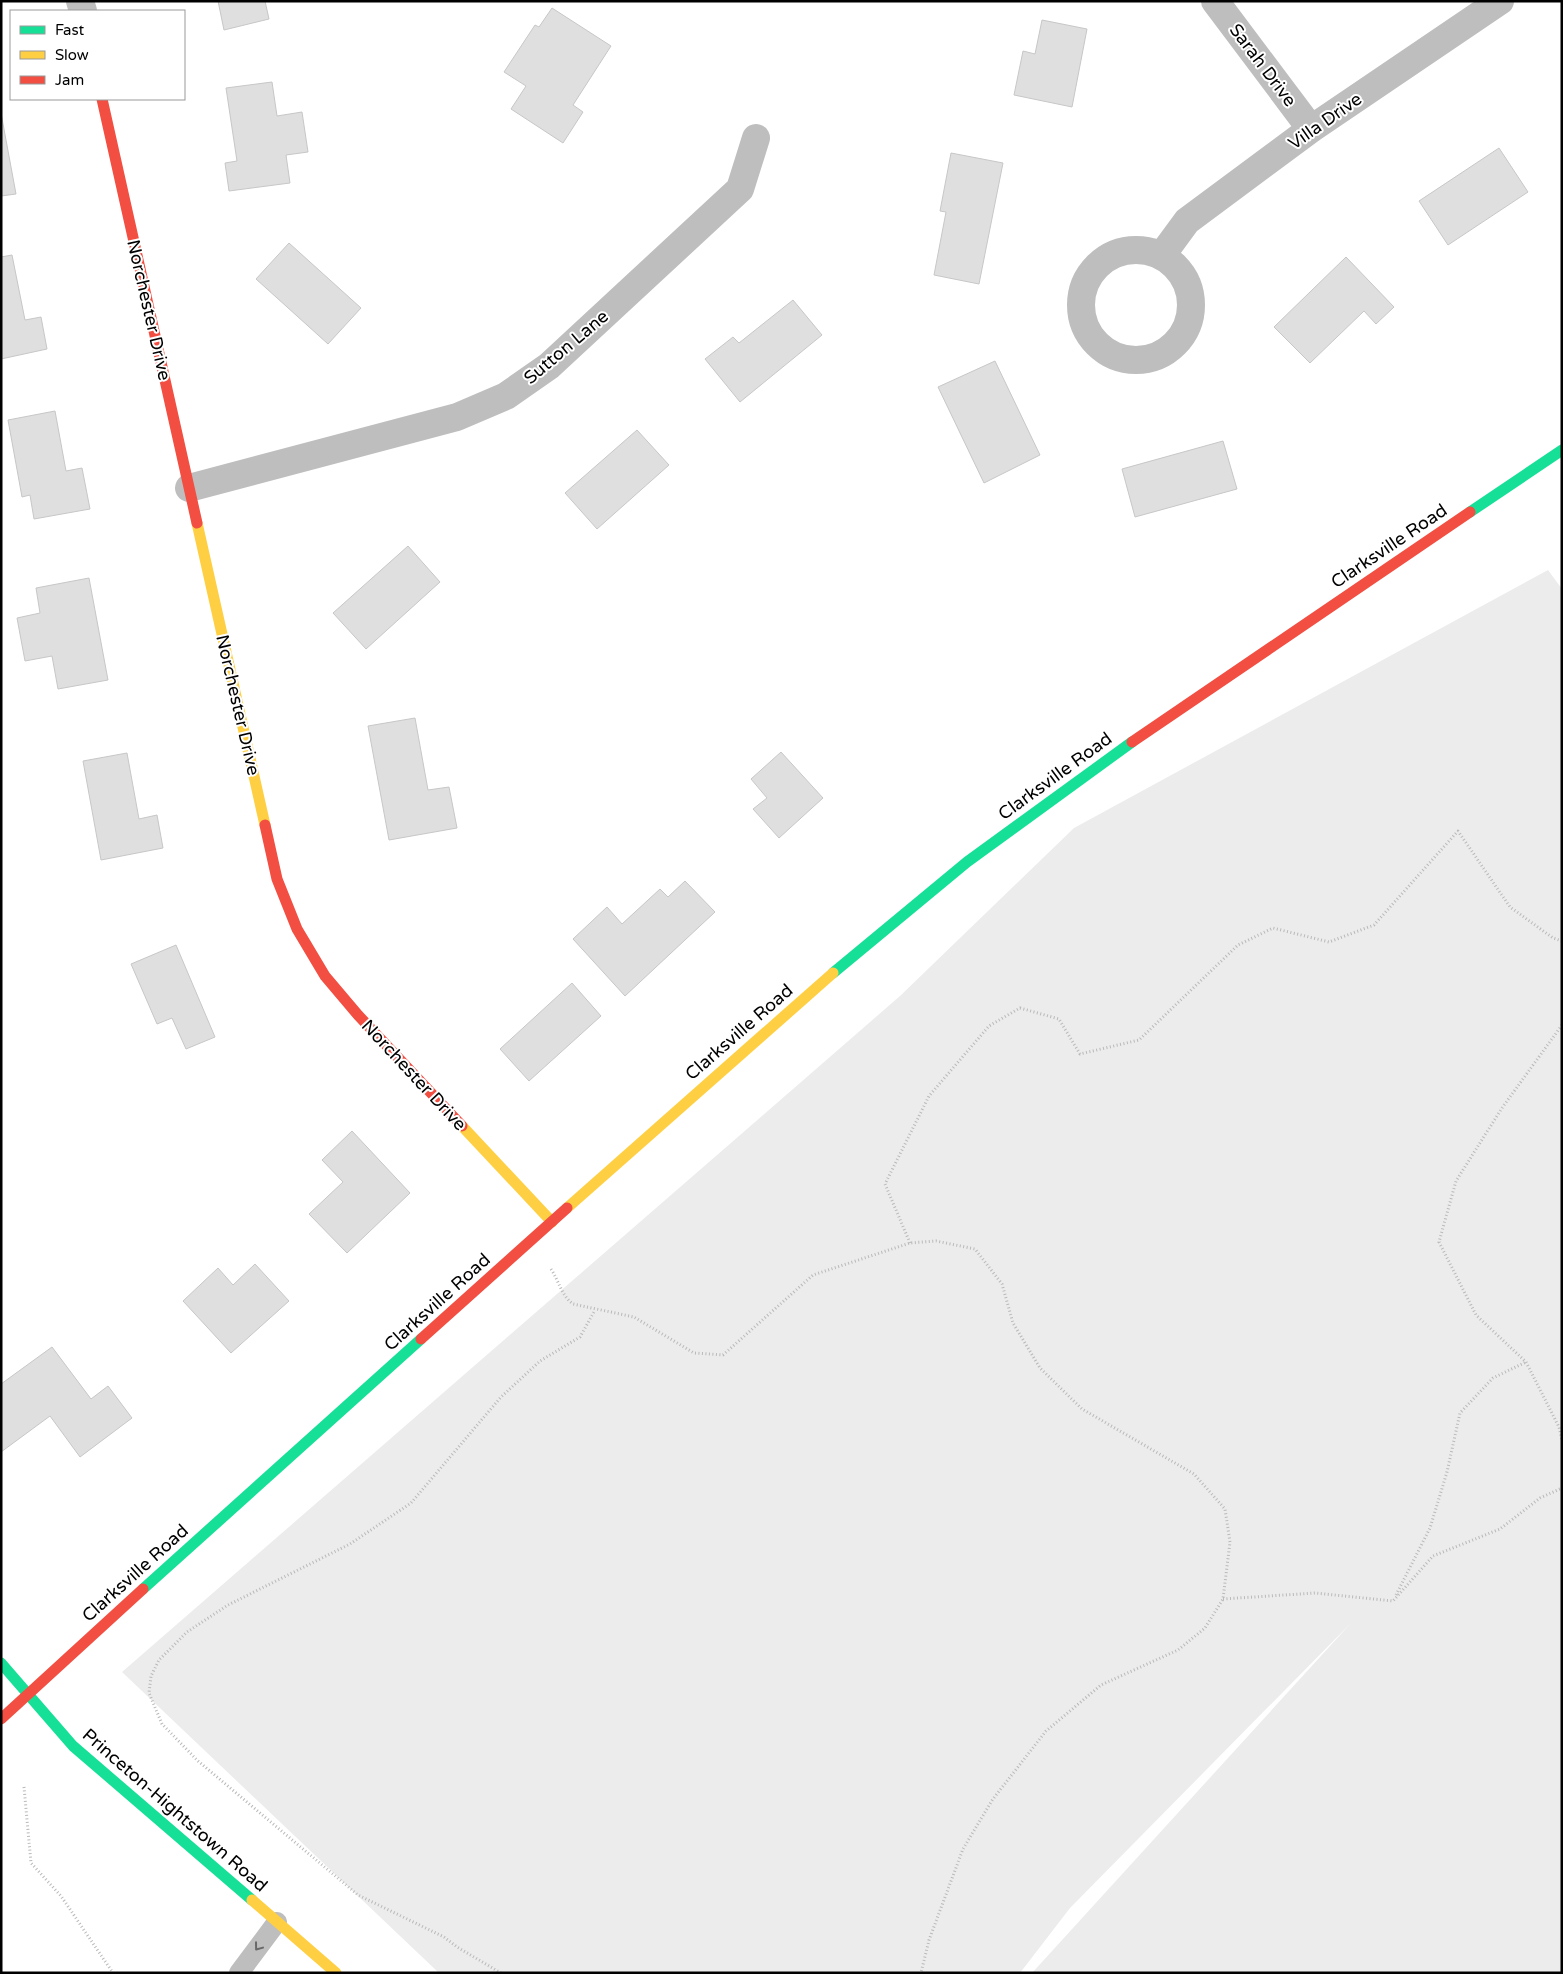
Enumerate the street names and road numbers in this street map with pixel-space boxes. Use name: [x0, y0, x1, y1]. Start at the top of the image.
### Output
street label: Sarah Drive: [1225, 19, 1301, 111]
street label: Villa Drive: [1284, 88, 1366, 154]
street label: Norchester Drive: [122, 237, 176, 383]
street label: Sutton Lane: [519, 305, 613, 389]
street label: Clarksville Road: [1327, 499, 1451, 593]
street label: Norchester Drive: [211, 632, 265, 778]
street label: Clarksville Road: [994, 727, 1116, 825]
street label: Clarksville Road: [681, 979, 797, 1085]
street label: Norchester Drive: [357, 1015, 471, 1135]
street label: Clarksville Road: [379, 1249, 495, 1355]
street label: Clarksville Road: [77, 1520, 193, 1626]
street label: Princeton-Hightstown Road: [78, 1724, 272, 1896]

